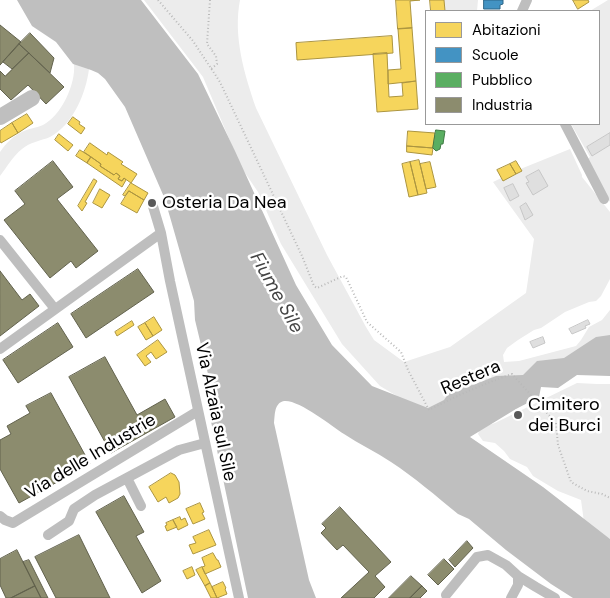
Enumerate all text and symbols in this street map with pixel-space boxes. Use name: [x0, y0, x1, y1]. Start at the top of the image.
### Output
legend: [425, 10, 600, 125]
text: Abitazioni: [472, 20, 541, 40]
text: Scuole: [472, 45, 519, 65]
text: Pubblico: [472, 70, 533, 90]
text: Industria: [472, 95, 533, 115]
place label: Osteria Da Nea: [162, 192, 287, 214]
marker: Osteria Da Nea: [146, 197, 158, 209]
water label: Fiume Sile: [244, 248, 308, 338]
street label: Via Alzaia sul Sile: [190, 341, 240, 483]
street label: Restera: [438, 356, 504, 400]
place label: Cimitero dei Burci: [528, 394, 601, 436]
street label: Via delle Industrie: [22, 409, 160, 505]
marker: Cimitero dei Burci: [512, 409, 524, 421]

